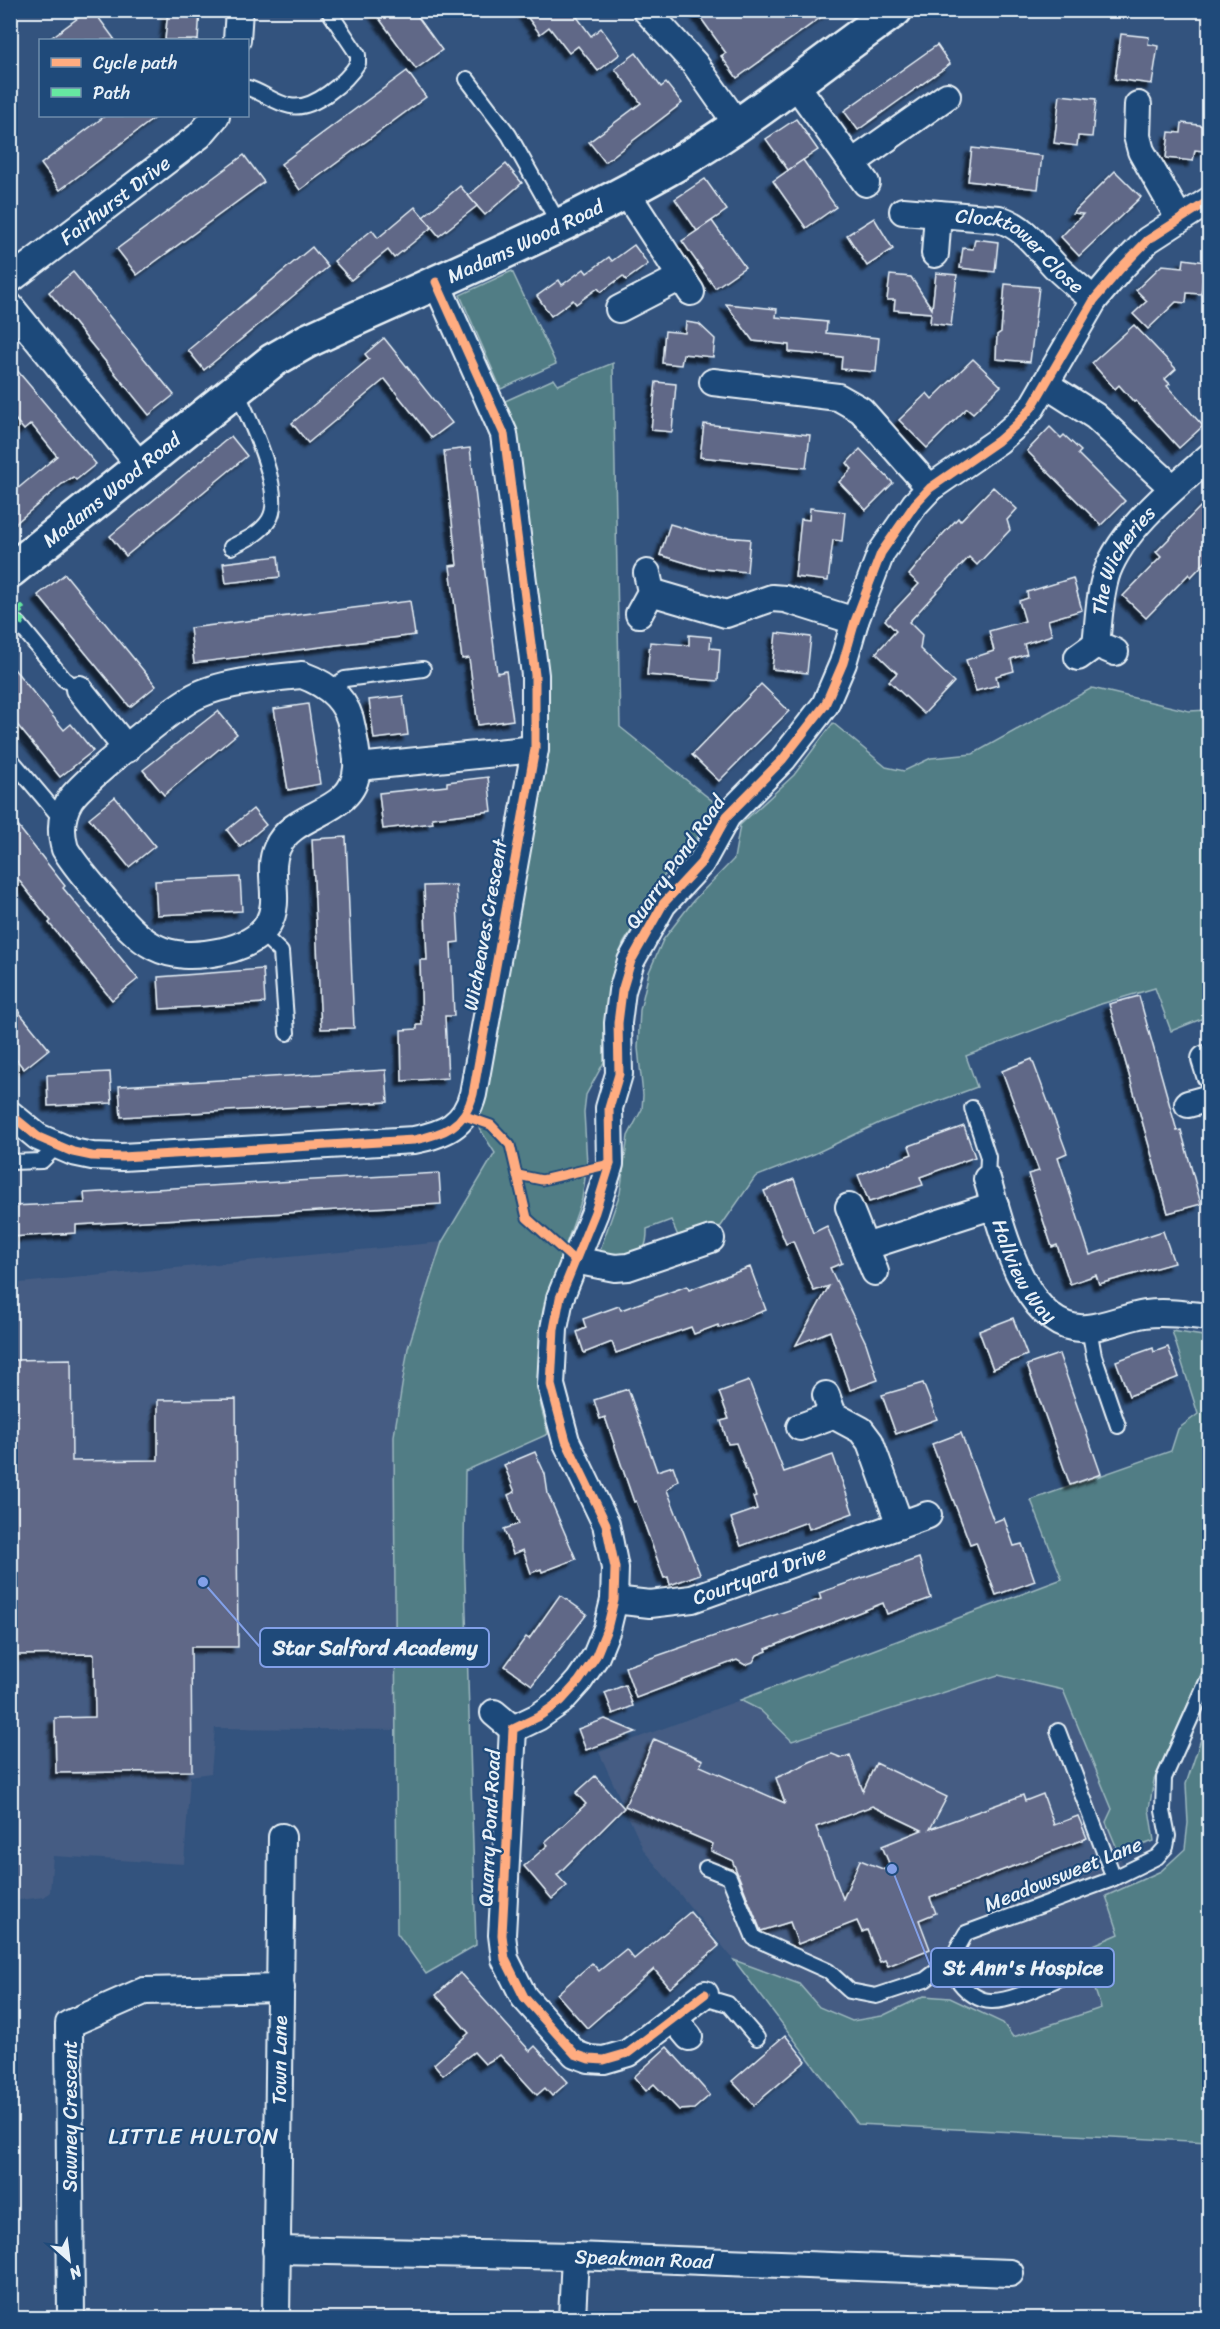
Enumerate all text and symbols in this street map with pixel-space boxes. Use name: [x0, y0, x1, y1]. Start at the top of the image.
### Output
legend: [39, 39, 249, 117]
text: Cycle path: [93, 47, 177, 79]
text: Path: [93, 77, 130, 109]
street label: Fairhurst Drive: [52, 146, 179, 254]
street label: Madams Wood Road: [441, 189, 611, 294]
street label: Clocktower Close: [954, 198, 1092, 303]
street label: Madams Wood Road: [35, 422, 190, 557]
street label: The Wicheries: [1082, 497, 1165, 617]
street label: Quarry Pond Road: [616, 787, 736, 937]
street label: Wicheaves Crescent: [453, 836, 518, 1013]
street label: Hallview Way: [982, 1215, 1065, 1333]
street label: Courtyard Drive: [688, 1536, 831, 1615]
callout: Star Salford Academy: [260, 1628, 489, 1667]
text: Star Salford Academy: [271, 1629, 479, 1667]
street label: Quarry Pond Road: [468, 1747, 511, 1907]
street label: Meadowsweet Lane: [979, 1827, 1148, 1922]
callout: St Ann's Hospice: [931, 1948, 1114, 1987]
text: St Ann's Hospice: [942, 1949, 1104, 1987]
street label: Town Lane: [262, 2015, 298, 2105]
street label: Sawney Crescent: [53, 2040, 88, 2192]
district label: LITTLE HULTON: [108, 2117, 280, 2156]
north arrow: [39, 2230, 99, 2290]
street label: Speakman Road: [574, 2239, 715, 2279]
text: N: [63, 2257, 88, 2289]

